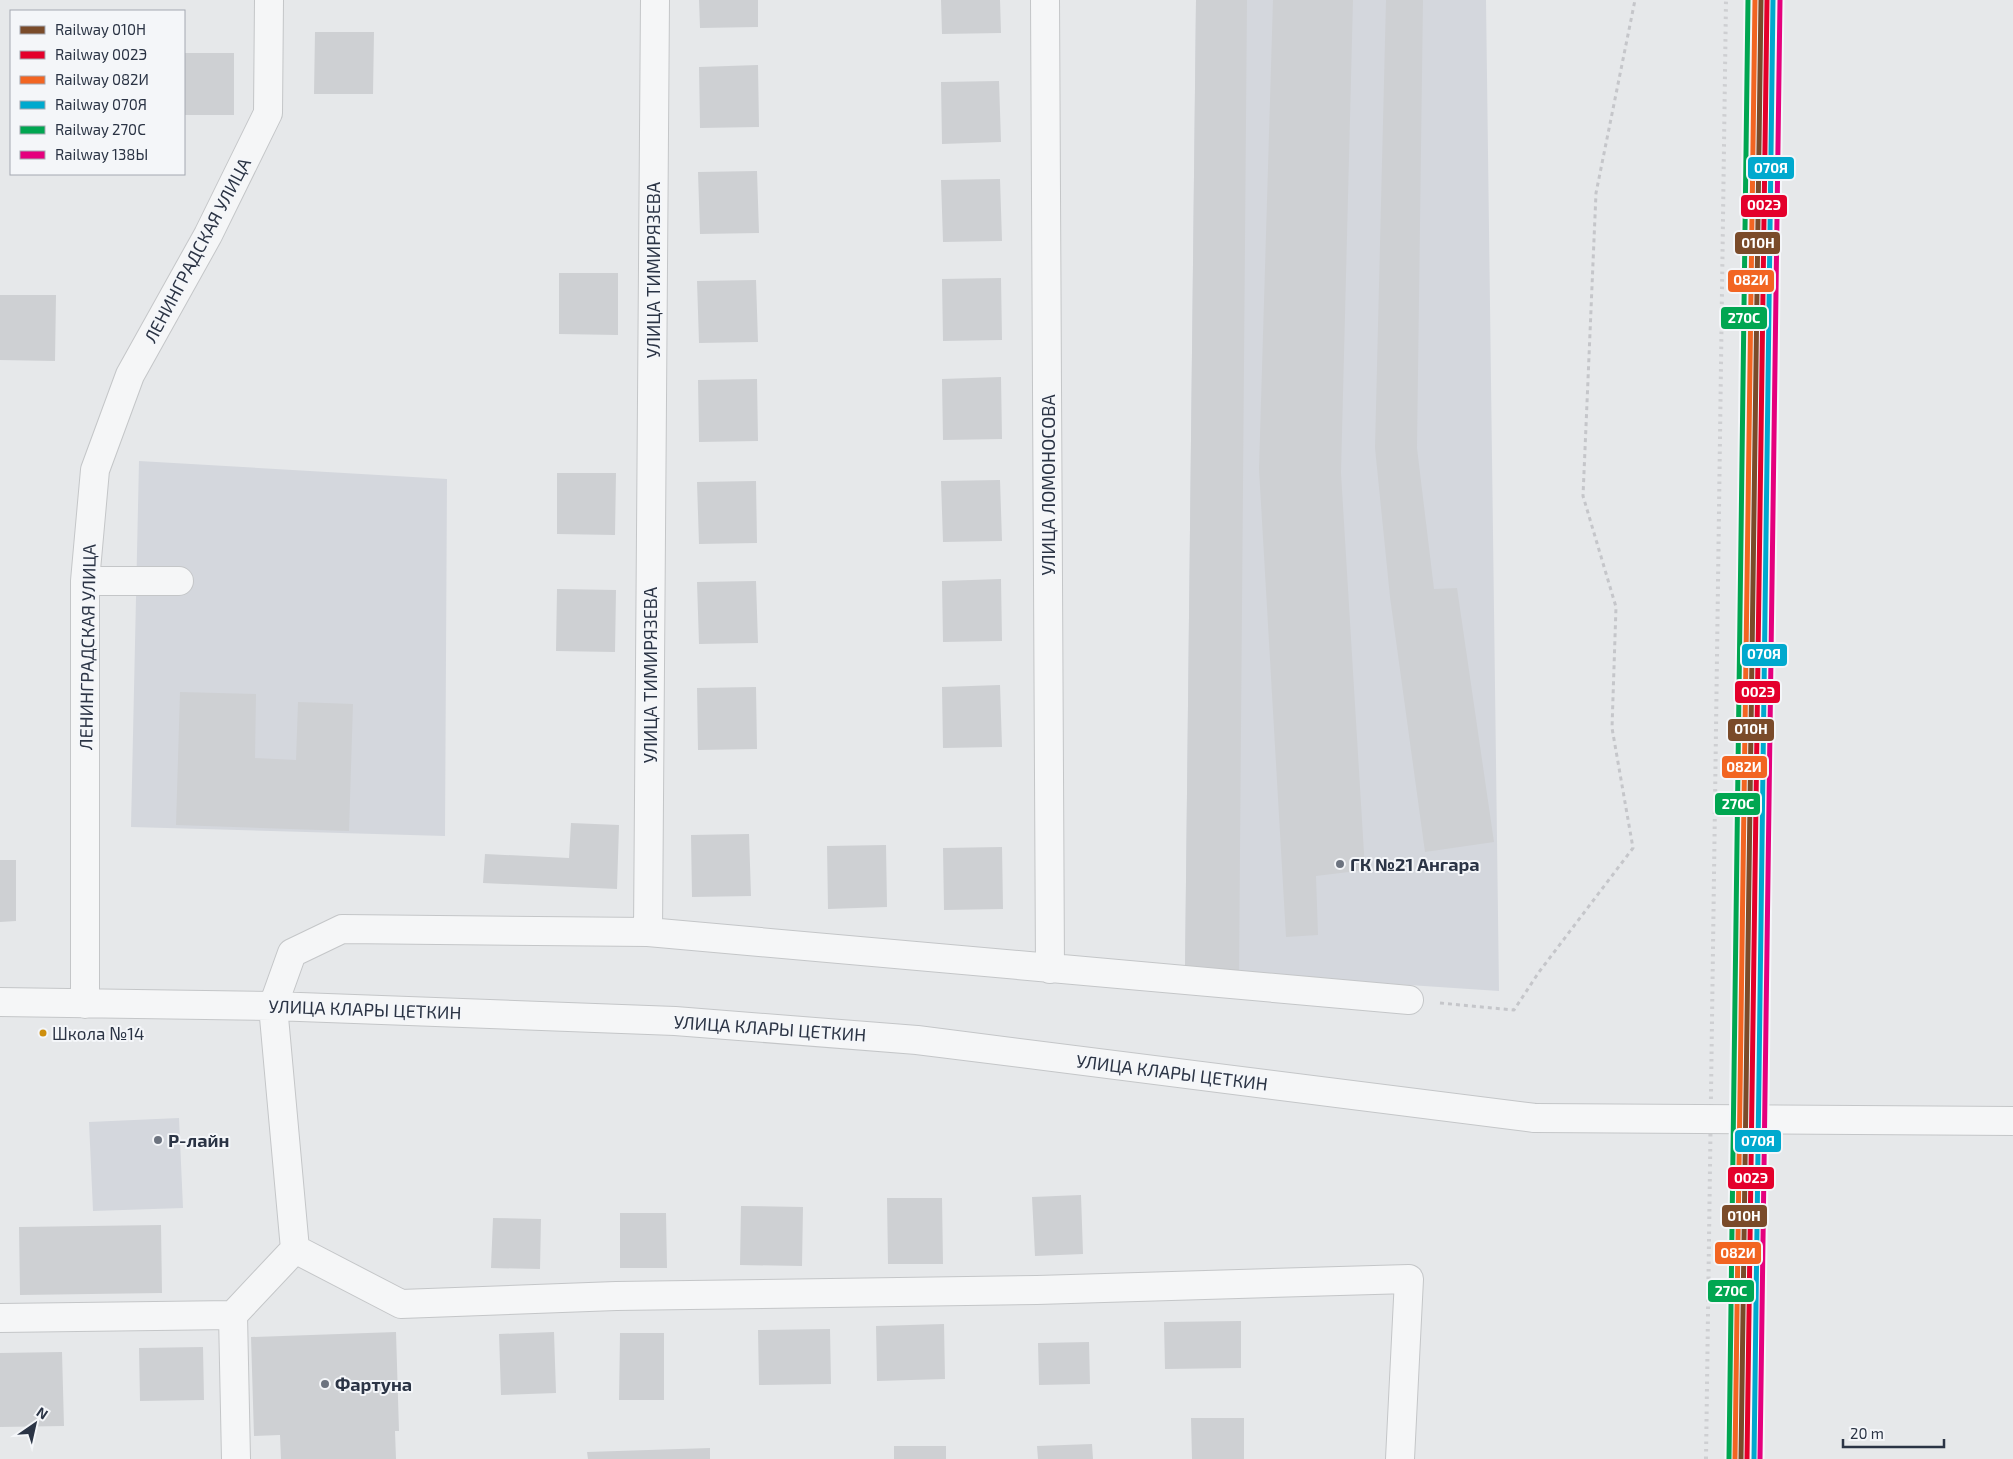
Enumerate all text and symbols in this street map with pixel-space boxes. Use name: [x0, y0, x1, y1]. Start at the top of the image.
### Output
legend: [10, 10, 185, 175]
text: Railway 010Н: [55, 20, 146, 38]
text: Railway 002Э: [55, 45, 147, 63]
text: Railway 082И: [55, 70, 149, 88]
text: Railway 070Я: [55, 95, 147, 113]
text: Railway 270С: [55, 120, 146, 138]
text: Railway 138Ы: [55, 145, 148, 163]
street label: ЛЕНИНГРАДСКАЯ УЛИЦА: [139, 153, 256, 346]
line badge: 070Я: [1747, 156, 1795, 180]
text: 070Я: [1754, 159, 1788, 176]
street label: УЛИЦА ТИМИРЯЗЕВА: [642, 181, 664, 358]
line badge: 002Э: [1740, 194, 1788, 218]
text: 002Э: [1747, 196, 1781, 213]
line badge: 010Н: [1734, 231, 1781, 255]
text: 010Н: [1741, 234, 1775, 251]
line badge: 082И: [1727, 269, 1775, 293]
text: 082И: [1733, 271, 1769, 288]
line badge: 270С: [1720, 306, 1768, 330]
text: 270С: [1728, 309, 1760, 326]
street label: УЛИЦА ЛОМОНОСОВА: [1037, 394, 1059, 576]
street label: ЛЕНИНГРАДСКАЯ УЛИЦА: [74, 543, 100, 750]
street label: УЛИЦА ТИМИРЯЗЕВА: [639, 586, 661, 763]
line badge: 070Я: [1741, 643, 1788, 667]
text: 070Я: [1747, 645, 1781, 662]
line badge: 002Э: [1734, 680, 1781, 704]
text: 002Э: [1741, 683, 1775, 700]
line badge: 010Н: [1727, 718, 1775, 742]
text: 010Н: [1734, 720, 1768, 737]
line badge: 082И: [1721, 755, 1768, 779]
text: 082И: [1726, 758, 1762, 775]
line badge: 270С: [1714, 792, 1761, 816]
text: 270С: [1722, 795, 1754, 812]
place label: ГК №21 Ангара: [1350, 853, 1480, 875]
marker: ГК №21 Ангара: [1334, 858, 1346, 870]
street label: УЛИЦА КЛАРЫ ЦЕТКИН: [268, 995, 462, 1023]
street label: УЛИЦА КЛАРЫ ЦЕТКИН: [673, 1010, 867, 1046]
place label: Школа №14: [52, 1023, 145, 1043]
marker: Школа №14: [38, 1028, 48, 1038]
street label: УЛИЦА КЛАРЫ ЦЕТКИН: [1075, 1049, 1269, 1095]
place label: Р-лайн: [168, 1129, 229, 1151]
line badge: 070Я: [1734, 1129, 1782, 1153]
text: 070Я: [1741, 1132, 1775, 1149]
marker: Р-лайн: [152, 1134, 164, 1146]
line badge: 002Э: [1727, 1166, 1775, 1190]
text: 002Э: [1734, 1169, 1768, 1186]
line badge: 010Н: [1721, 1204, 1768, 1228]
text: 010Н: [1727, 1207, 1761, 1224]
line badge: 082И: [1714, 1241, 1762, 1265]
text: 082И: [1720, 1244, 1756, 1261]
line badge: 270С: [1707, 1279, 1755, 1303]
text: 270С: [1715, 1282, 1747, 1299]
place label: Фартуна: [335, 1373, 412, 1395]
marker: Фартуна: [319, 1378, 331, 1390]
north arrow: [10, 1399, 60, 1449]
text: N: [34, 1403, 51, 1423]
scale bar: [1843, 1416, 1944, 1448]
text: 20 m: [1850, 1424, 1884, 1442]

